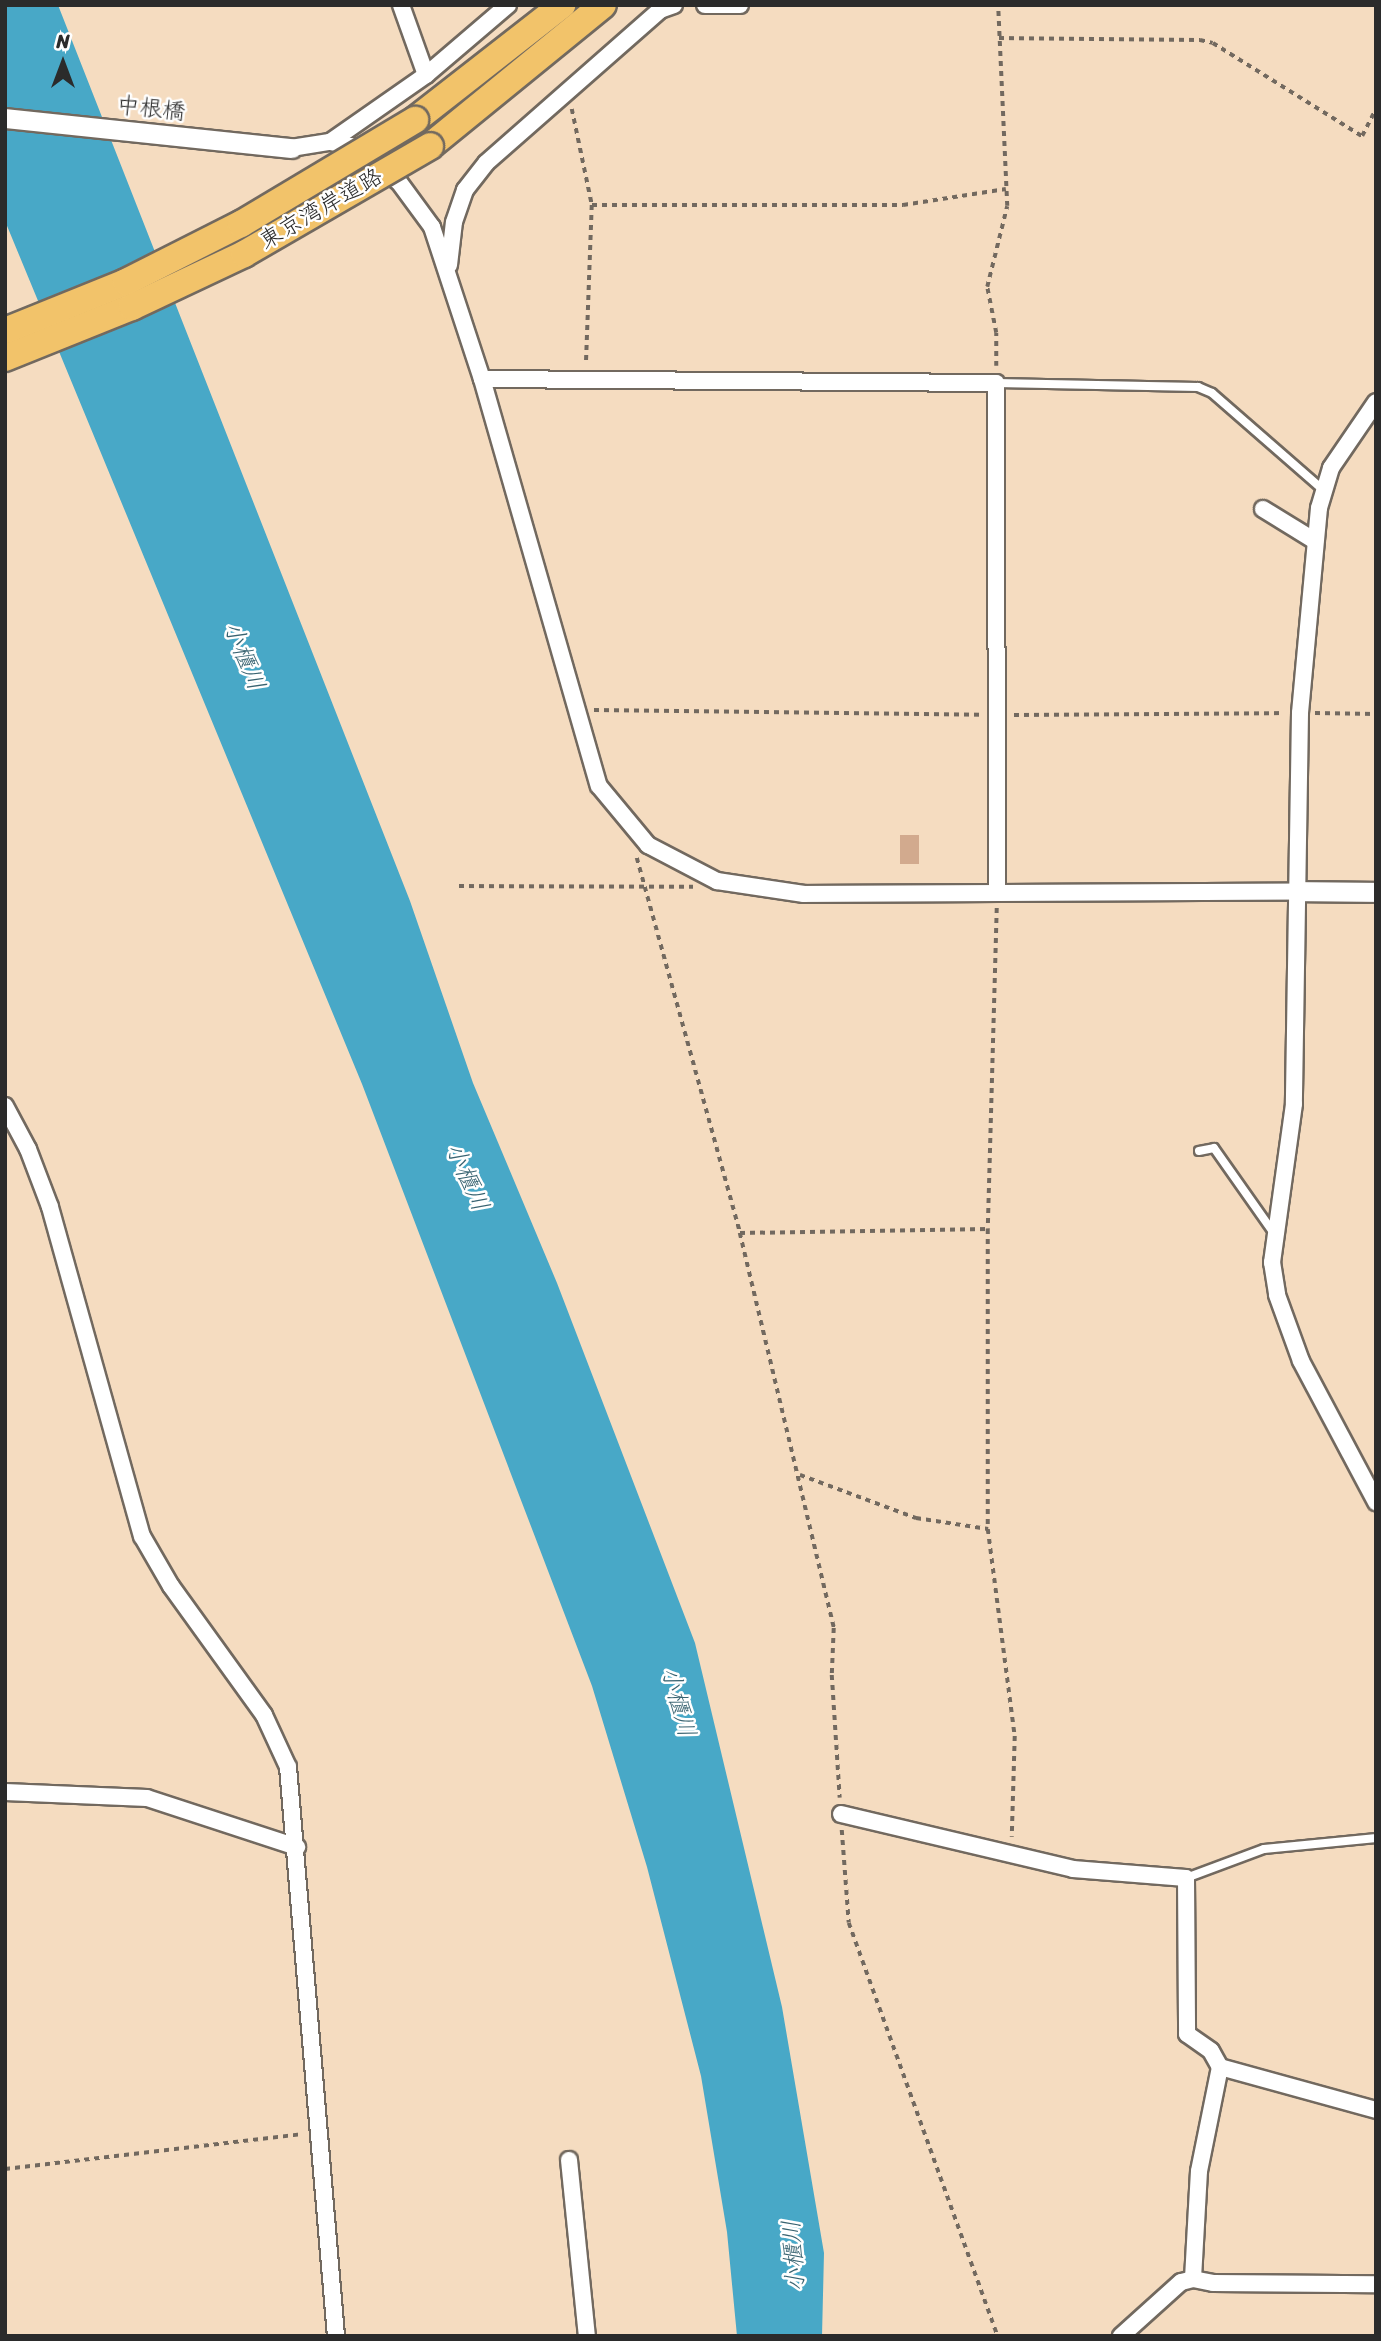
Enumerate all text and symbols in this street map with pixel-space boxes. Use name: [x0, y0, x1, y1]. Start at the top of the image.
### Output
text: N: [56, 25, 70, 58]
north arrow: [28, 28, 98, 98]
street label: 中根橋: [115, 92, 187, 126]
street label: 東京湾岸道路: [254, 163, 388, 255]
water label: 小櫃川: [217, 617, 271, 695]
water label: 小櫃川: [439, 1138, 495, 1216]
water label: 小櫃川: [655, 1663, 701, 1741]
water label: 小櫃川: [777, 2219, 811, 2293]

